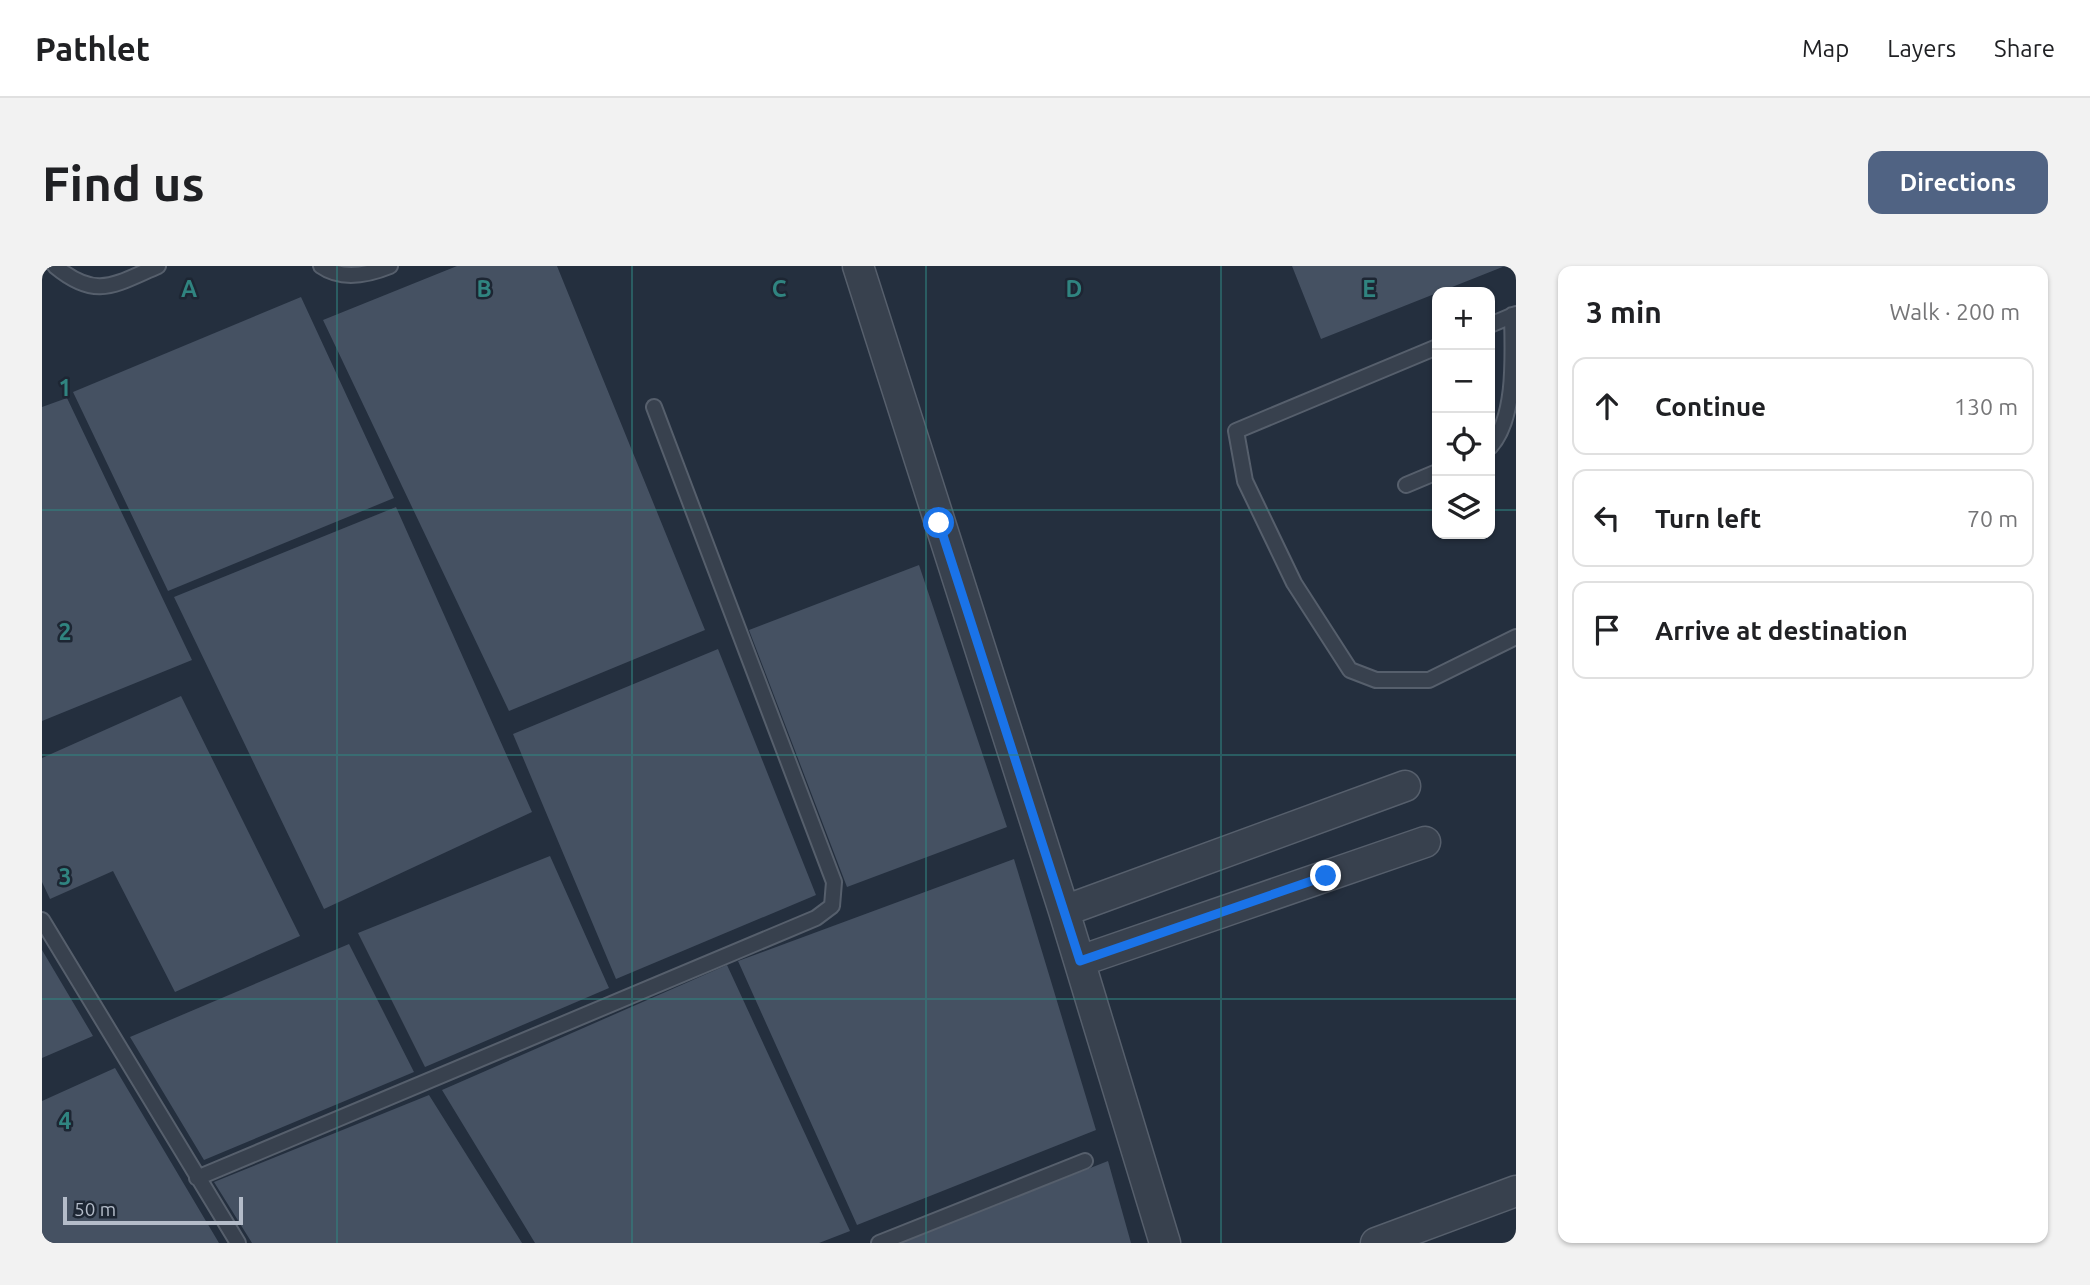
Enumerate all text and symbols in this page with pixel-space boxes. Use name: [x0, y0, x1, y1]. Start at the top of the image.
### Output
text: Pathlet: [35, 30, 150, 67]
text: Map: [1802, 35, 1849, 62]
text: Layers: [1887, 35, 1956, 62]
text: Share: [1994, 35, 2055, 62]
button: Directions: [1868, 151, 2048, 214]
text: Find us: [42, 155, 205, 210]
text: A: [181, 276, 197, 301]
text: B: [476, 276, 492, 301]
text: C: [772, 276, 787, 301]
text: D: [1066, 276, 1082, 301]
text: E: [1362, 276, 1376, 301]
map controls: [1432, 287, 1495, 539]
button: +: [1432, 287, 1495, 350]
text: 3 min: [1586, 295, 1662, 329]
text: Walk · 200 m: [1889, 299, 2020, 324]
button: −: [1432, 350, 1495, 413]
text: 1: [59, 375, 71, 400]
icon: ahead: [1588, 387, 1626, 425]
text: Continue: [1655, 392, 1766, 421]
text: 130 m: [1954, 394, 2018, 419]
button: locate: [1432, 413, 1495, 476]
button: layers: [1432, 476, 1495, 539]
icon: left: [1588, 499, 1626, 537]
text: Turn left: [1655, 504, 1761, 533]
text: 70 m: [1967, 506, 2018, 531]
route start: [923, 507, 954, 538]
icon: arrive: [1588, 611, 1626, 649]
text: Arrive at destination: [1655, 616, 1908, 645]
text: 2: [59, 619, 71, 644]
route end: [1310, 860, 1341, 891]
text: 3: [59, 864, 71, 889]
text: 4: [59, 1108, 72, 1133]
scale bar: [63, 1194, 243, 1226]
text: 50 m: [74, 1198, 116, 1220]

